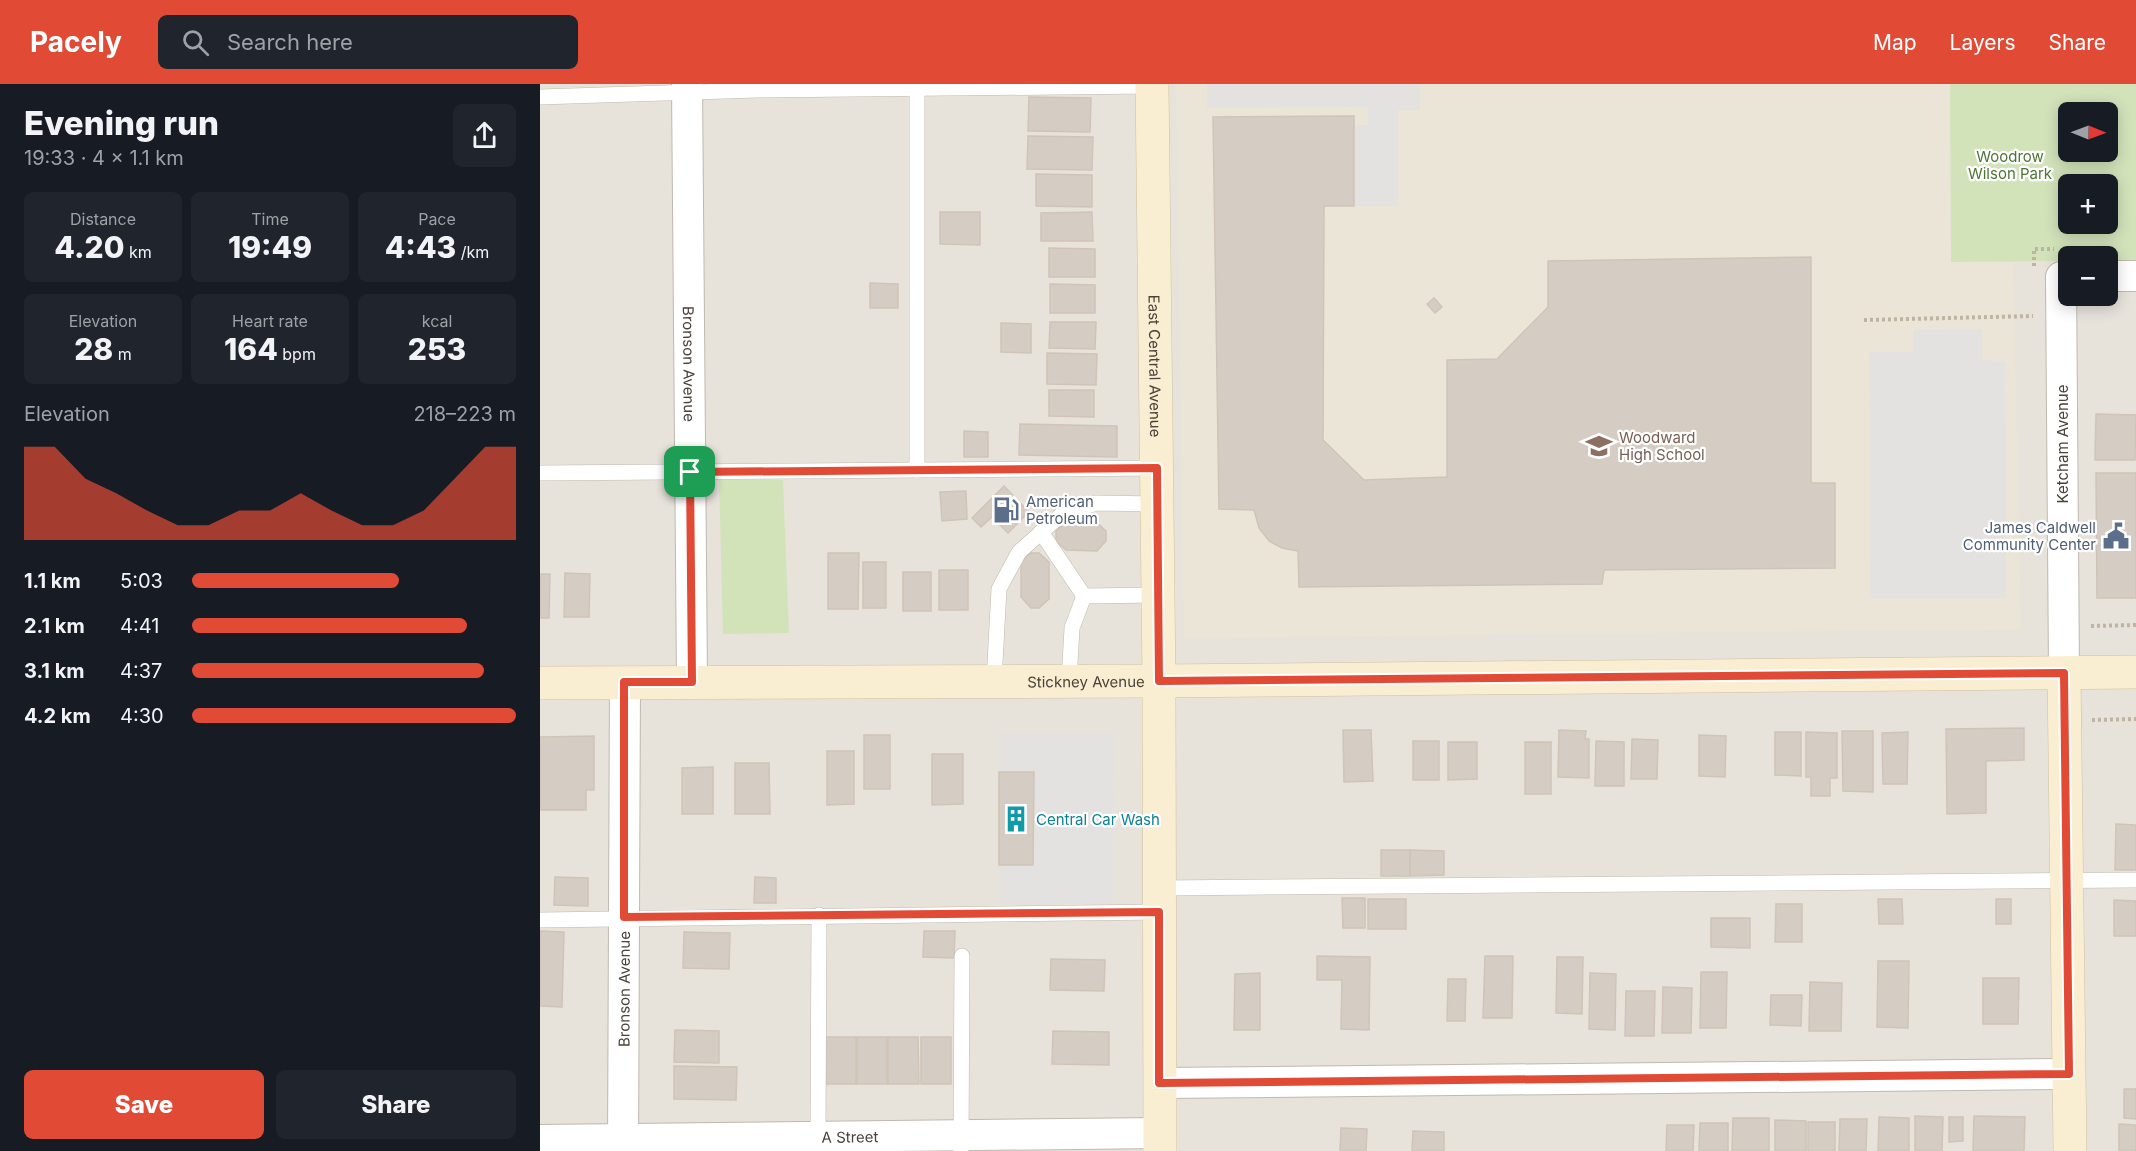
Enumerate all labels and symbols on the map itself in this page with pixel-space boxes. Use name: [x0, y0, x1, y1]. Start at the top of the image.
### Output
north arrow: [2058, 102, 2118, 162]
park label: Woodrow Wilson Park: [1968, 147, 2053, 183]
street label: East Central Avenue: [1145, 295, 1166, 437]
street label: Bronson Avenue: [679, 306, 699, 422]
street label: Ketcham Avenue: [2053, 385, 2072, 503]
place label: Woodward High School: [1619, 428, 1705, 464]
school or university icon: Woodward High School: [1584, 431, 1614, 461]
pin: [664, 446, 715, 497]
place label: American Petroleum: [1026, 492, 1098, 528]
fuel station icon: American Petroleum: [991, 495, 1021, 525]
place label: James Caldwell Community Center: [1963, 518, 2096, 554]
public building icon: James Caldwell Community Center: [2101, 521, 2131, 551]
street label: Stickney Avenue: [1027, 672, 1145, 691]
building icon: Central Car Wash: [1001, 804, 1031, 834]
place label: Central Car Wash: [1036, 810, 1160, 829]
street label: Bronson Avenue: [614, 931, 633, 1047]
street label: A Street: [821, 1127, 879, 1146]

